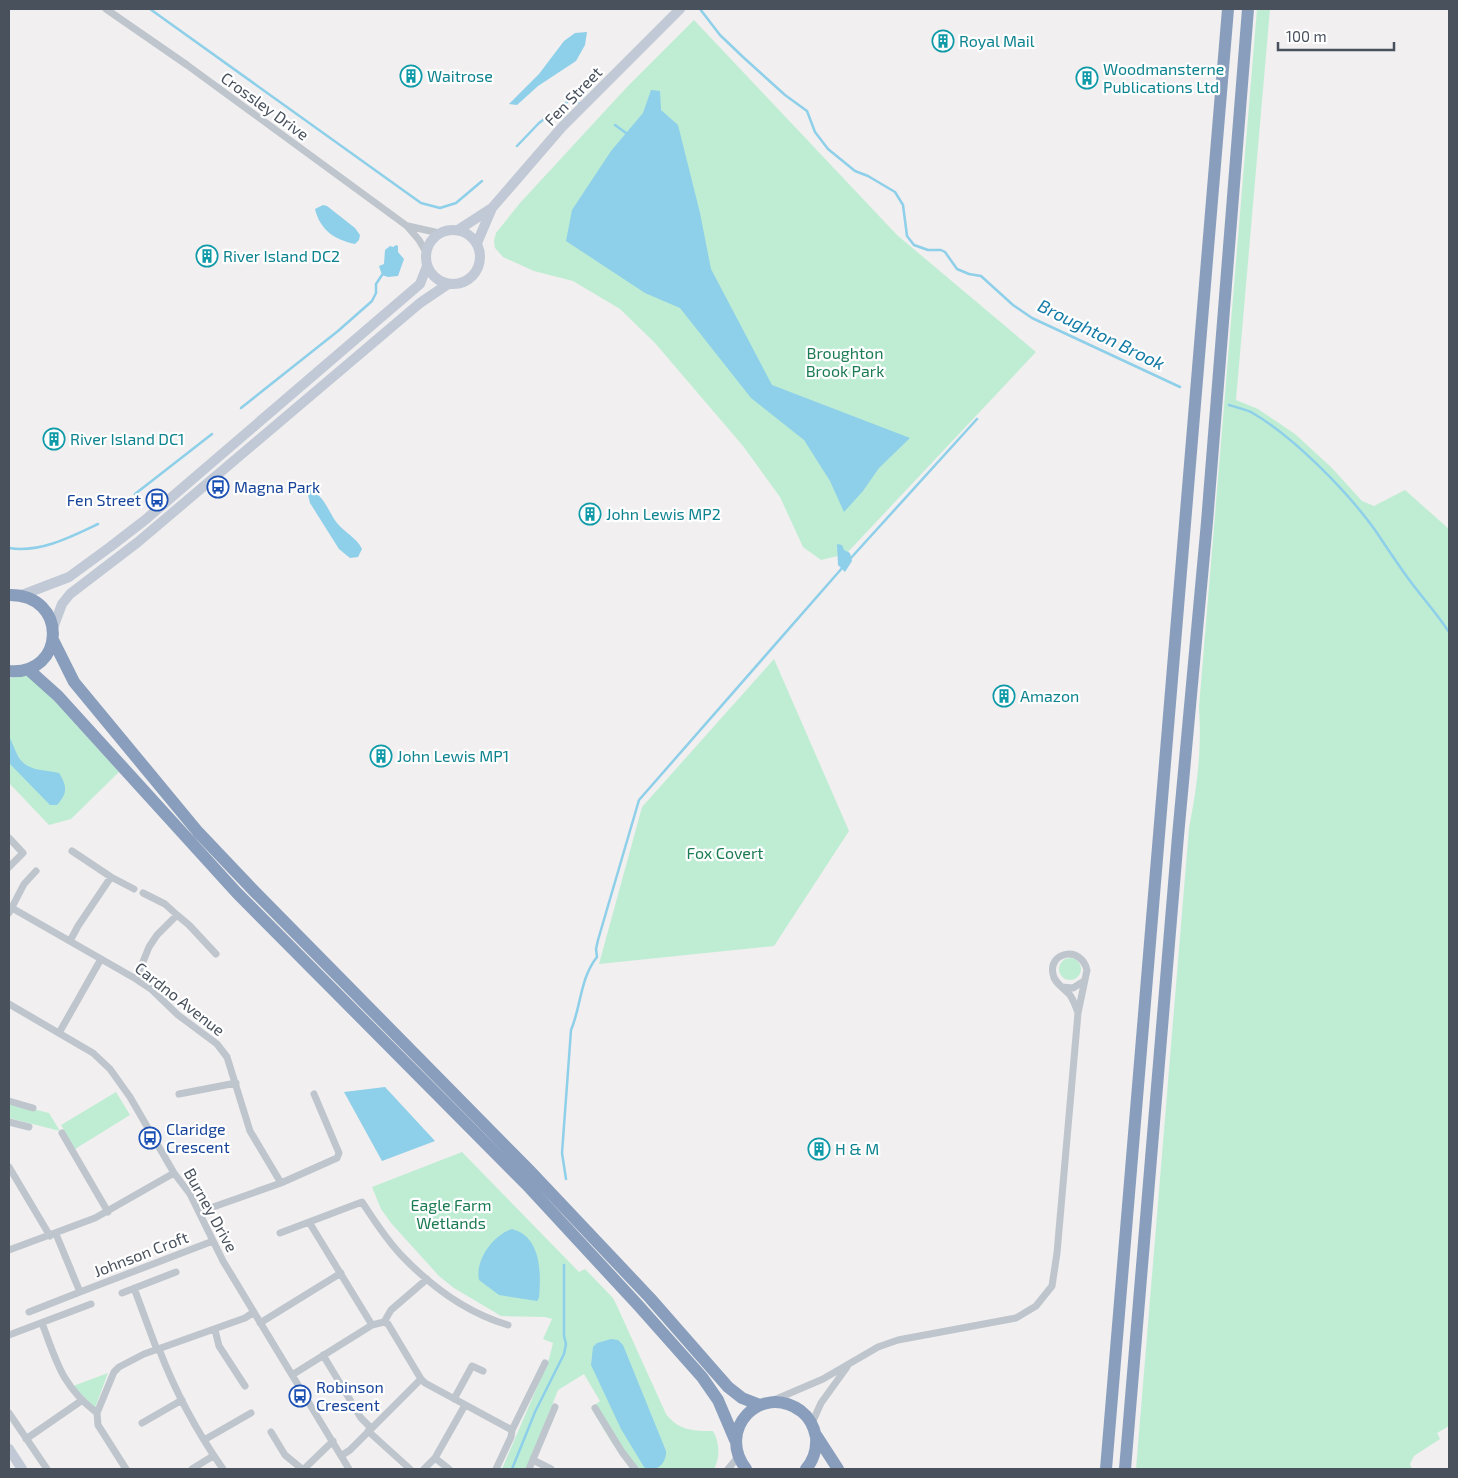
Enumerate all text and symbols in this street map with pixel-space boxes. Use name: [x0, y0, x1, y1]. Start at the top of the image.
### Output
scale bar: [1278, 20, 1394, 52]
text: 100 m: [1286, 27, 1327, 45]
building icon: Royal Mail: [931, 29, 955, 53]
place label: Royal Mail: [959, 31, 1035, 50]
place label: Woodmansterne Publications Ltd: [1103, 59, 1224, 96]
street label: Fen Street: [540, 62, 605, 129]
building icon: Waitrose: [399, 64, 423, 88]
place label: Waitrose: [427, 66, 493, 85]
building icon: Woodmansterne Publications Ltd: [1075, 66, 1099, 90]
street label: Crossley Drive: [218, 67, 313, 144]
building icon: River Island DC2: [195, 244, 219, 268]
place label: River Island DC2: [223, 246, 340, 265]
water label: Broughton Brook: [1034, 294, 1168, 374]
park label: Broughton Brook Park: [806, 343, 884, 380]
building icon: River Island DC1: [42, 427, 66, 451]
place label: River Island DC1: [70, 429, 184, 448]
bus stop icon: Magna Park: [206, 475, 230, 499]
place label: Magna Park: [234, 477, 320, 496]
bus stop icon: Fen Street: [145, 488, 169, 512]
place label: Fen Street: [67, 490, 141, 509]
building icon: John Lewis MP2: [578, 502, 602, 526]
place label: John Lewis MP2: [606, 504, 721, 523]
building icon: Amazon: [992, 684, 1016, 708]
place label: Amazon: [1020, 686, 1079, 705]
building icon: John Lewis MP1: [369, 744, 393, 768]
place label: John Lewis MP1: [397, 746, 509, 765]
park label: Fox Covert: [687, 843, 763, 862]
street label: Cardno Avenue: [132, 958, 229, 1039]
place label: Claridge Crescent: [166, 1119, 230, 1156]
bus stop icon: Claridge Crescent: [138, 1126, 162, 1150]
building icon: H & M: [807, 1137, 831, 1161]
place label: H & M: [835, 1139, 879, 1158]
street label: Burney Drive: [181, 1164, 242, 1255]
park label: Eagle Farm Wetlands: [410, 1195, 492, 1232]
street label: Johnson Croft: [91, 1227, 191, 1280]
place label: Robinson Crescent: [316, 1377, 384, 1414]
bus stop icon: Robinson Crescent: [288, 1384, 312, 1408]

